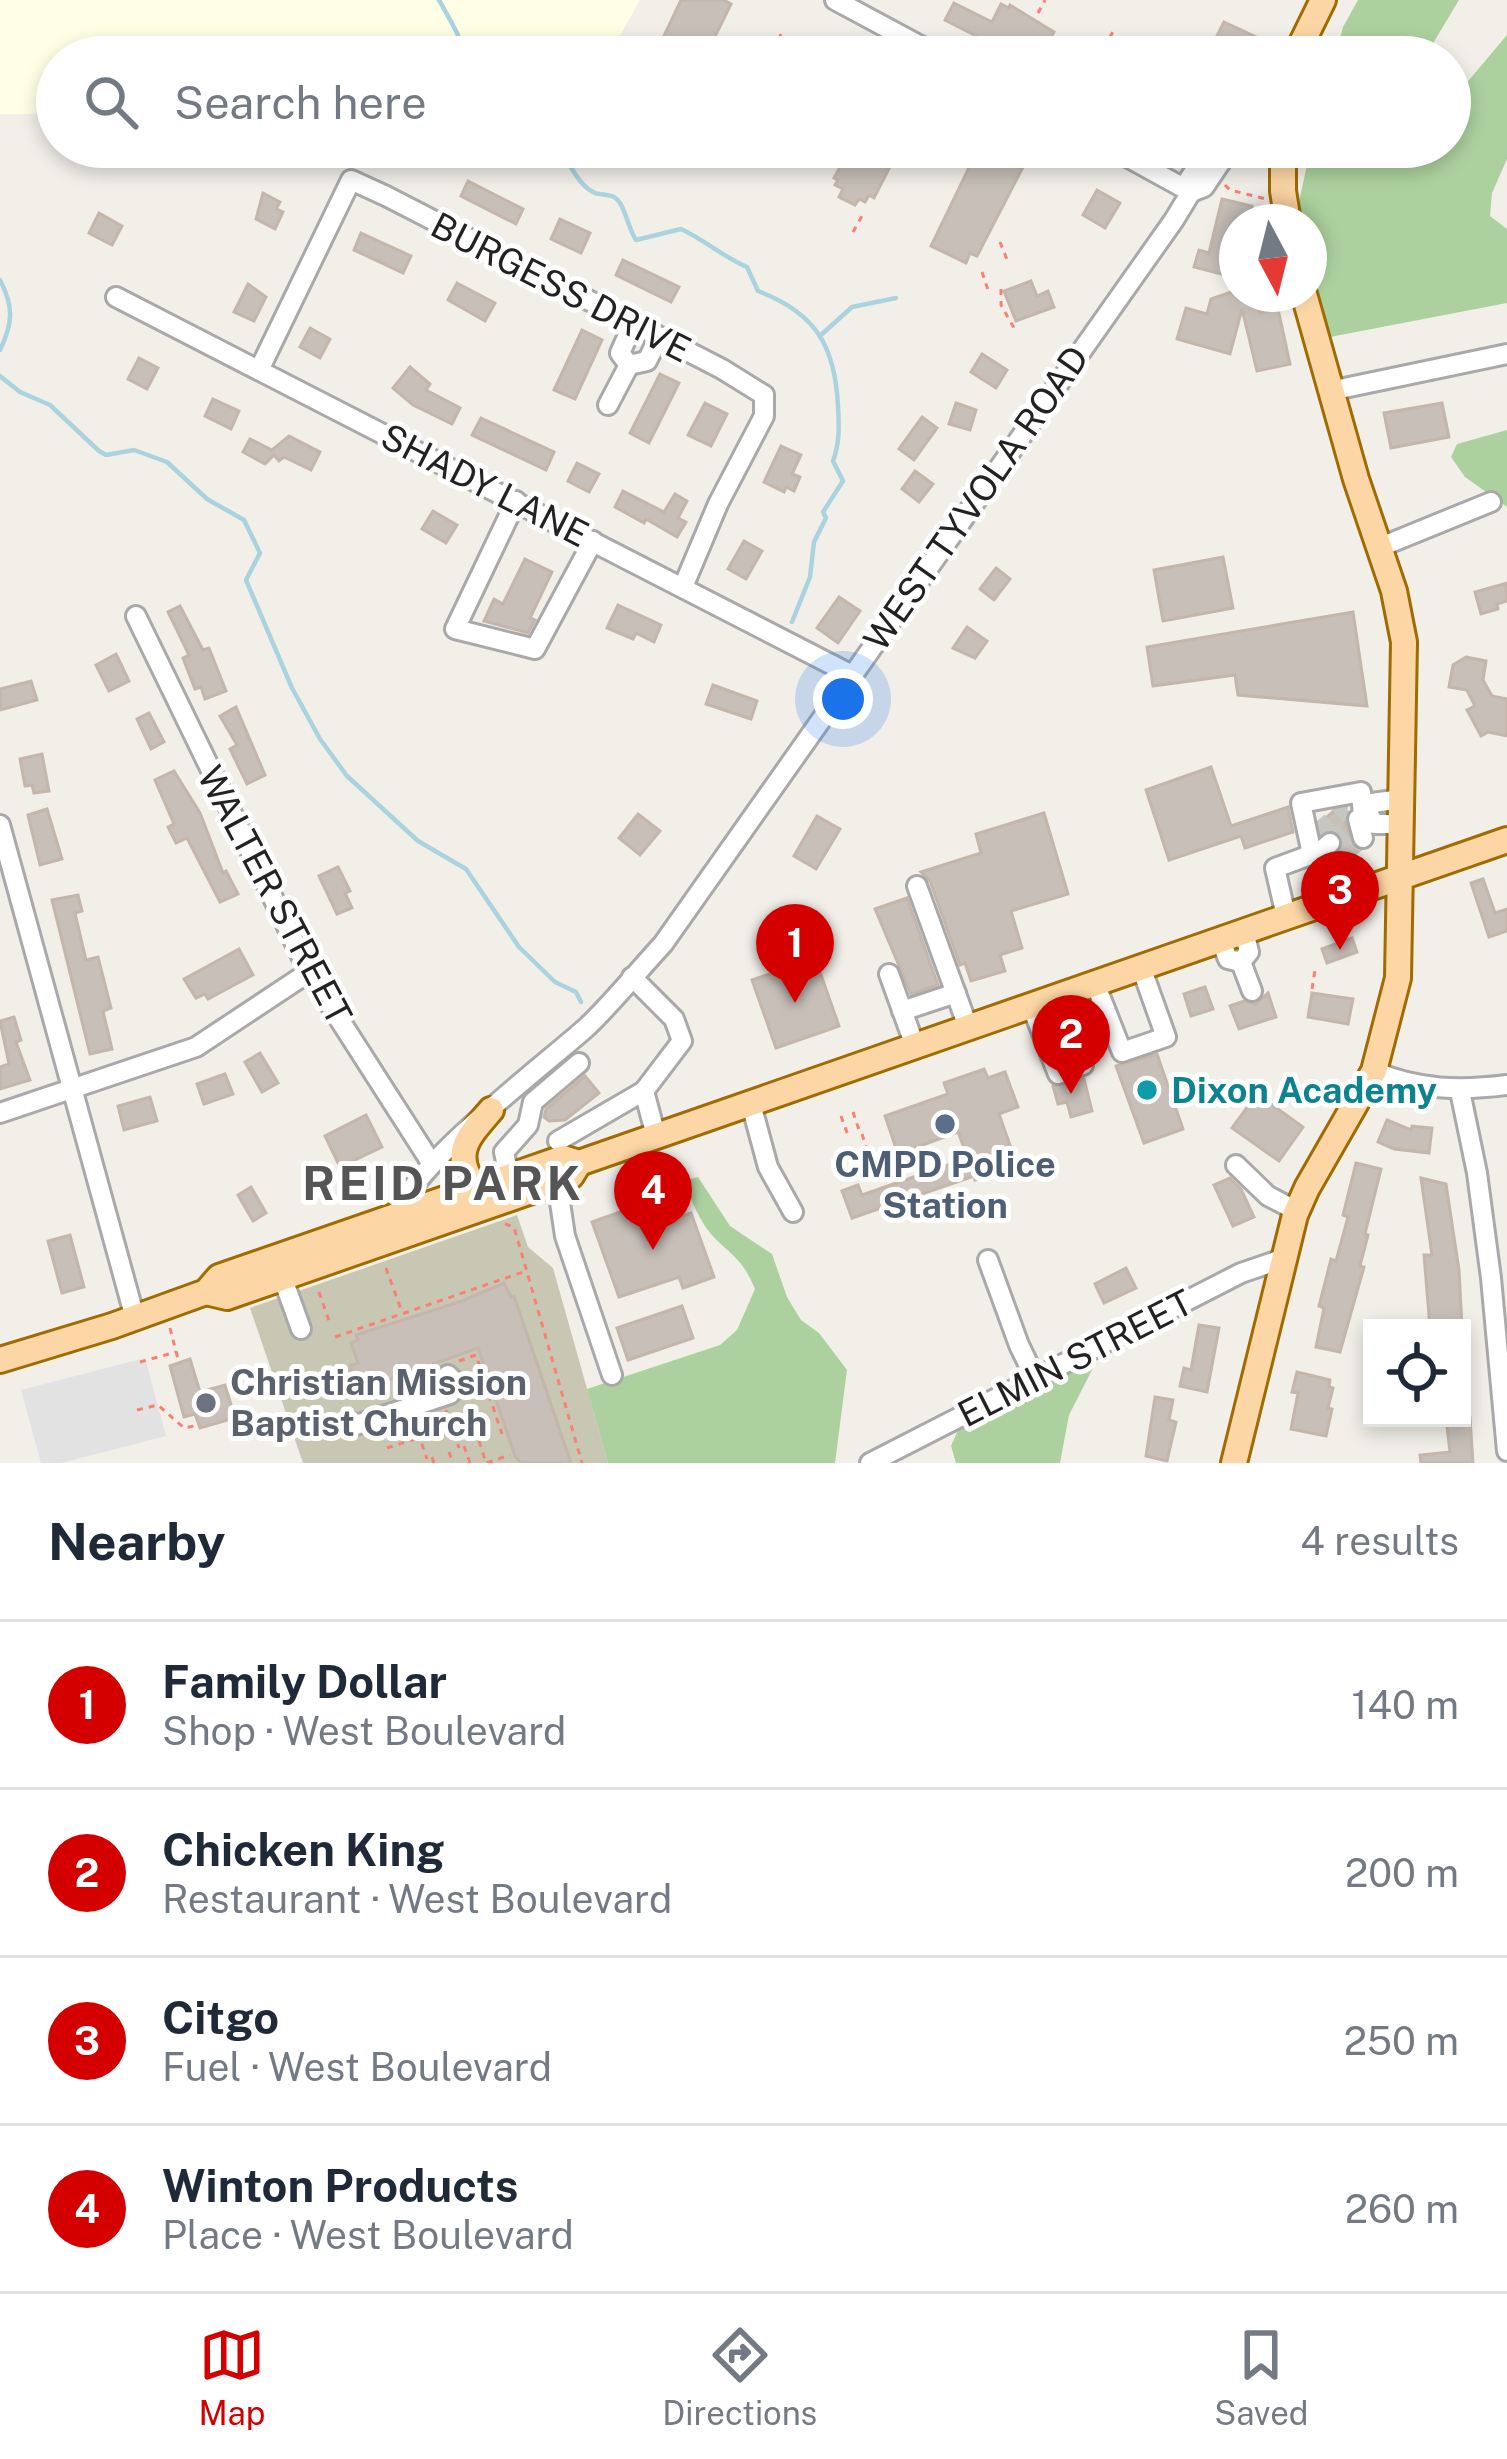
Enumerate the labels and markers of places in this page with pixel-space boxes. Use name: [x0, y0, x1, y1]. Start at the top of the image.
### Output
pin: 3: [1301, 851, 1379, 950]
pin: 1: [756, 904, 834, 1003]
pin: 2: [1032, 995, 1110, 1094]
place label: Dixon Academy: [1171, 1069, 1437, 1111]
marker: Dixon Academy: [1134, 1077, 1160, 1103]
marker: CMPD Police Station: [932, 1111, 958, 1137]
place label: CMPD Police Station: [834, 1143, 1056, 1226]
pin: 4: [614, 1151, 692, 1250]
place label: Christian Mission Baptist Church: [230, 1361, 527, 1444]
marker: Christian Mission Baptist Church: [193, 1390, 219, 1416]

